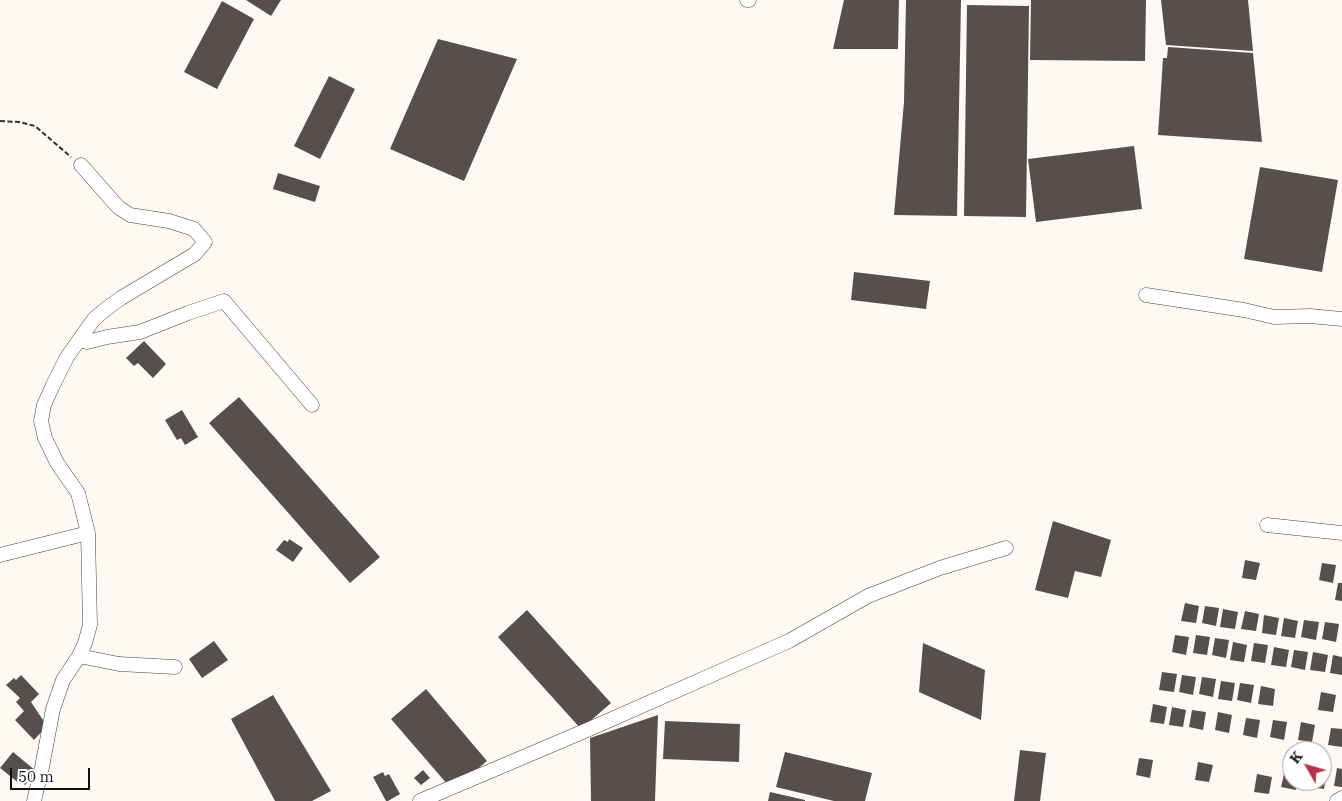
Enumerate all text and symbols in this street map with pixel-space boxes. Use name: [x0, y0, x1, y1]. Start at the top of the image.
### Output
north arrow: [1282, 741, 1332, 791]
text: K: [1286, 748, 1306, 767]
scale bar: [12, 758, 92, 790]
text: 50 m: [18, 767, 54, 786]

